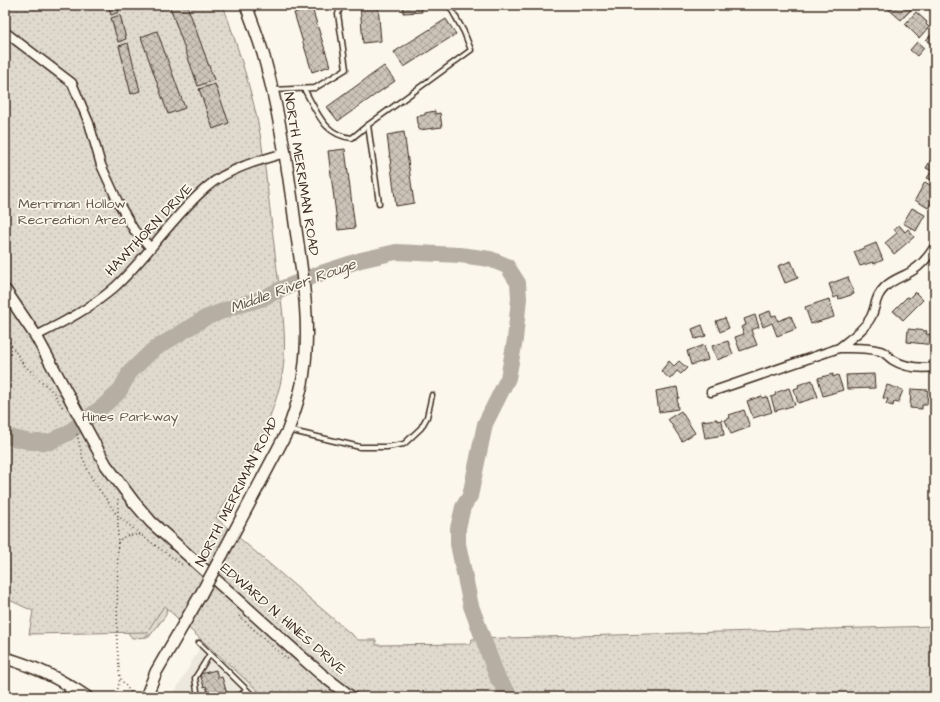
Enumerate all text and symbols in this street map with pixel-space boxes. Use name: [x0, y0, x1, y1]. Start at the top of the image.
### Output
street label: NORTH MERRIMAN ROAD: [278, 91, 324, 257]
street label: HAWTHORN DRIVE: [101, 179, 198, 281]
park label: Merriman Hollow Recreation Area: [18, 194, 126, 230]
water label: Middle River Rouge: [227, 253, 360, 319]
park label: Hines Parkway: [82, 407, 178, 427]
street label: NORTH MERRIMAN ROAD: [191, 414, 283, 570]
street label: EDWARD N. HINES DRIVE: [216, 559, 351, 680]

